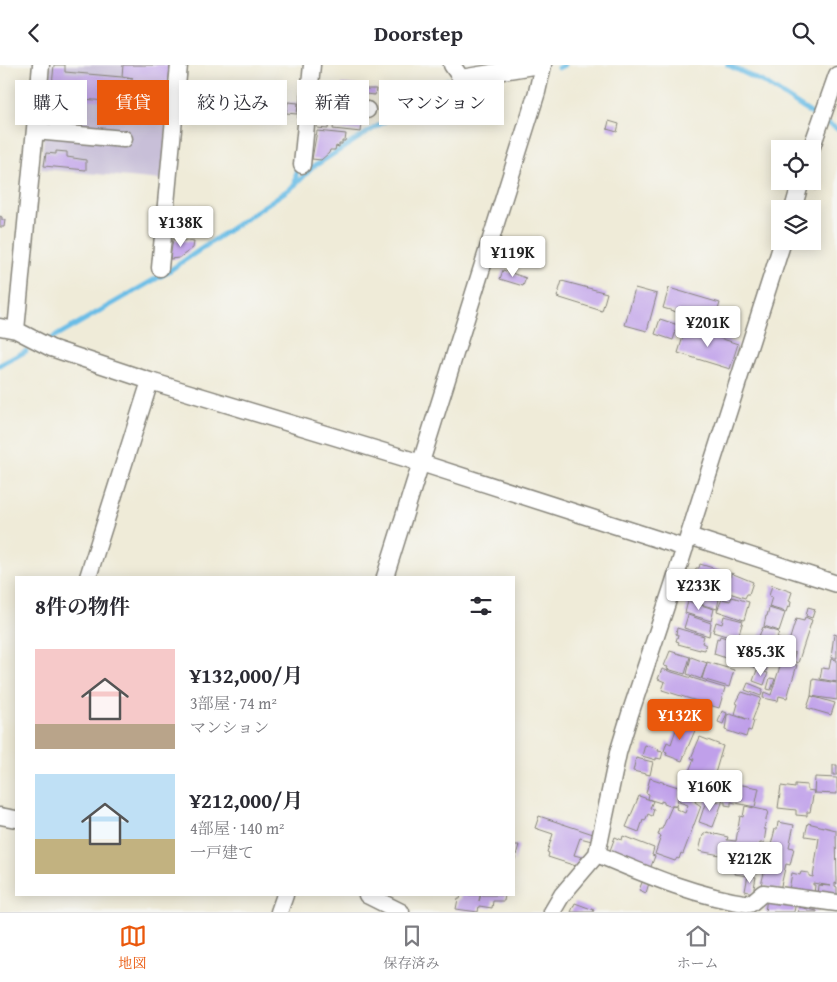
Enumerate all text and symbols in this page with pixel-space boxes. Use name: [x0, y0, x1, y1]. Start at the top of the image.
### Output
text: Doorstep: [374, 17, 463, 49]
icon: back: [20, 19, 48, 47]
icon: search: [789, 19, 817, 47]
chip: 購入: [15, 80, 87, 125]
chip: 賃貸: [97, 80, 169, 125]
chip: 絞り込み: [179, 80, 287, 125]
chip: 新着: [297, 80, 369, 125]
chip: マンション: [379, 80, 504, 125]
map controls: [771, 140, 821, 250]
button: locate: [771, 140, 821, 190]
button: layers: [771, 200, 821, 250]
pin: ¥138K: [146, 205, 216, 248]
text: ¥138K: [159, 210, 203, 234]
pin: ¥119K: [478, 235, 548, 278]
text: ¥119K: [491, 240, 535, 264]
pin: ¥201K: [673, 305, 743, 348]
text: ¥201K: [686, 310, 730, 334]
pin: ¥233K: [664, 569, 734, 611]
text: ¥233K: [677, 573, 721, 597]
text: 8件の物件: [35, 591, 130, 622]
icon: filters: [467, 592, 495, 620]
pin: ¥85.3K: [720, 635, 802, 677]
text: ¥85.3K: [737, 639, 785, 663]
text: ¥132,000/月: [190, 660, 303, 691]
icon: home: [75, 669, 135, 729]
text: 3部屋 · 74 m²: [190, 691, 277, 715]
pin: ¥132K: [645, 699, 715, 741]
text: ¥132K: [658, 703, 702, 727]
text: マンション: [190, 715, 269, 739]
pin: ¥160K: [675, 769, 745, 812]
text: ¥160K: [688, 774, 732, 798]
text: ¥212,000/月: [190, 785, 303, 816]
icon: home: [75, 794, 135, 854]
text: 4部屋 · 140 m²: [190, 816, 285, 840]
text: 一戸建て: [190, 840, 254, 864]
pin: ¥212K: [715, 841, 785, 884]
text: ¥212K: [728, 846, 772, 870]
tab: 地図: [119, 922, 147, 973]
tab: 保存済み: [384, 922, 440, 973]
tab: ホーム: [677, 922, 719, 973]

